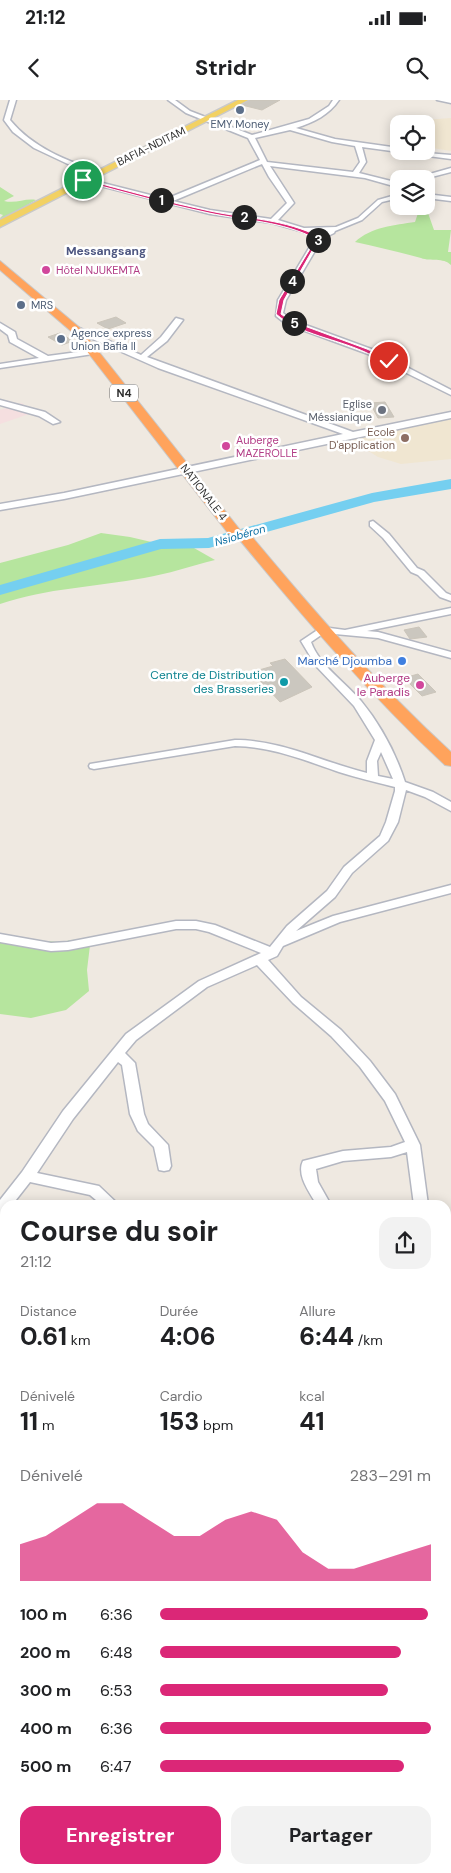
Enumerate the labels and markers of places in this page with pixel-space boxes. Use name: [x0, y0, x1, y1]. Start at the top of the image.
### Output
marker: EMY Money: [234, 104, 246, 116]
place label: EMY Money: [210, 117, 270, 131]
pin: [62, 159, 104, 201]
pin: 1: [148, 188, 174, 212]
pin: 2: [232, 204, 256, 230]
pin: 3: [306, 228, 330, 252]
place label: Hôtel NJUKEMTA: [56, 263, 140, 277]
marker: Hôtel NJUKEMTA: [40, 264, 52, 276]
pin: 4: [280, 268, 304, 294]
place label: MRS: [31, 298, 53, 312]
marker: MRS: [15, 299, 27, 311]
pin: 5: [282, 310, 306, 336]
place label: Agence express Union Bafia II: [71, 326, 152, 353]
marker: Agence express Union Bafia II: [55, 333, 67, 345]
pin: [368, 340, 410, 382]
place label: Eglise Méssianique: [308, 397, 372, 424]
marker: Eglise Méssianique: [376, 404, 388, 416]
place label: Ecole D'application: [329, 425, 395, 452]
marker: Ecole D'application: [399, 432, 411, 444]
place label: Auberge MAZEROLLE: [236, 433, 298, 460]
marker: Auberge MAZEROLLE: [220, 440, 232, 452]
place label: Marché Djoumba: [297, 653, 392, 669]
marker: Marché Djoumba: [396, 655, 408, 667]
place label: Centre de Distribution des Brasseries: [150, 667, 274, 697]
place label: Auberge le Paradis: [357, 670, 410, 700]
marker: Centre de Distribution des Brasseries: [278, 676, 290, 688]
marker: Auberge le Paradis: [414, 679, 426, 691]

